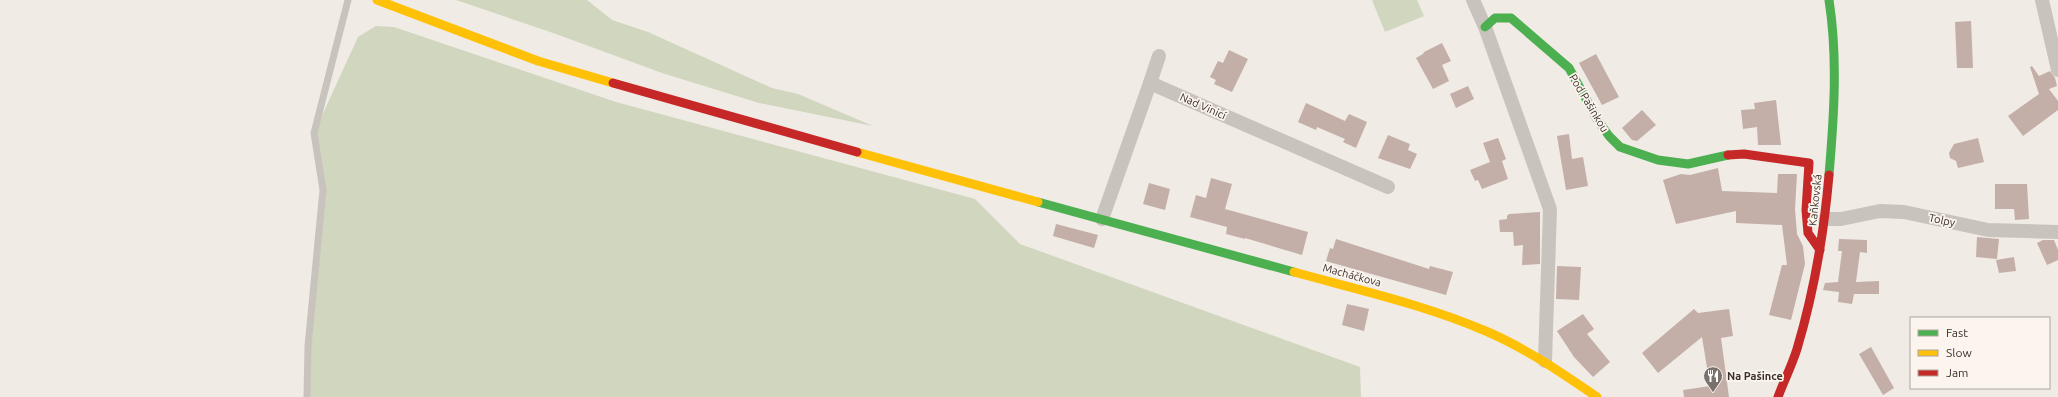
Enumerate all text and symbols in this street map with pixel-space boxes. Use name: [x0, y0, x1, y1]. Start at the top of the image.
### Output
street label: Pod Pašinkou: [1567, 72, 1611, 134]
street label: Nad Vinicí: [1178, 91, 1228, 122]
street label: Kaňkovská: [1806, 174, 1824, 226]
street label: Tolpy: [1928, 211, 1957, 229]
street label: Macháčkova: [1321, 261, 1383, 289]
legend: [1910, 317, 2050, 389]
text: Fast: [1946, 326, 1968, 339]
text: Slow: [1946, 346, 1972, 359]
restaurant icon: Na Pašince: [1702, 365, 1724, 393]
text: Jam: [1946, 366, 1968, 379]
place label: Na Pašince: [1727, 370, 1783, 382]

